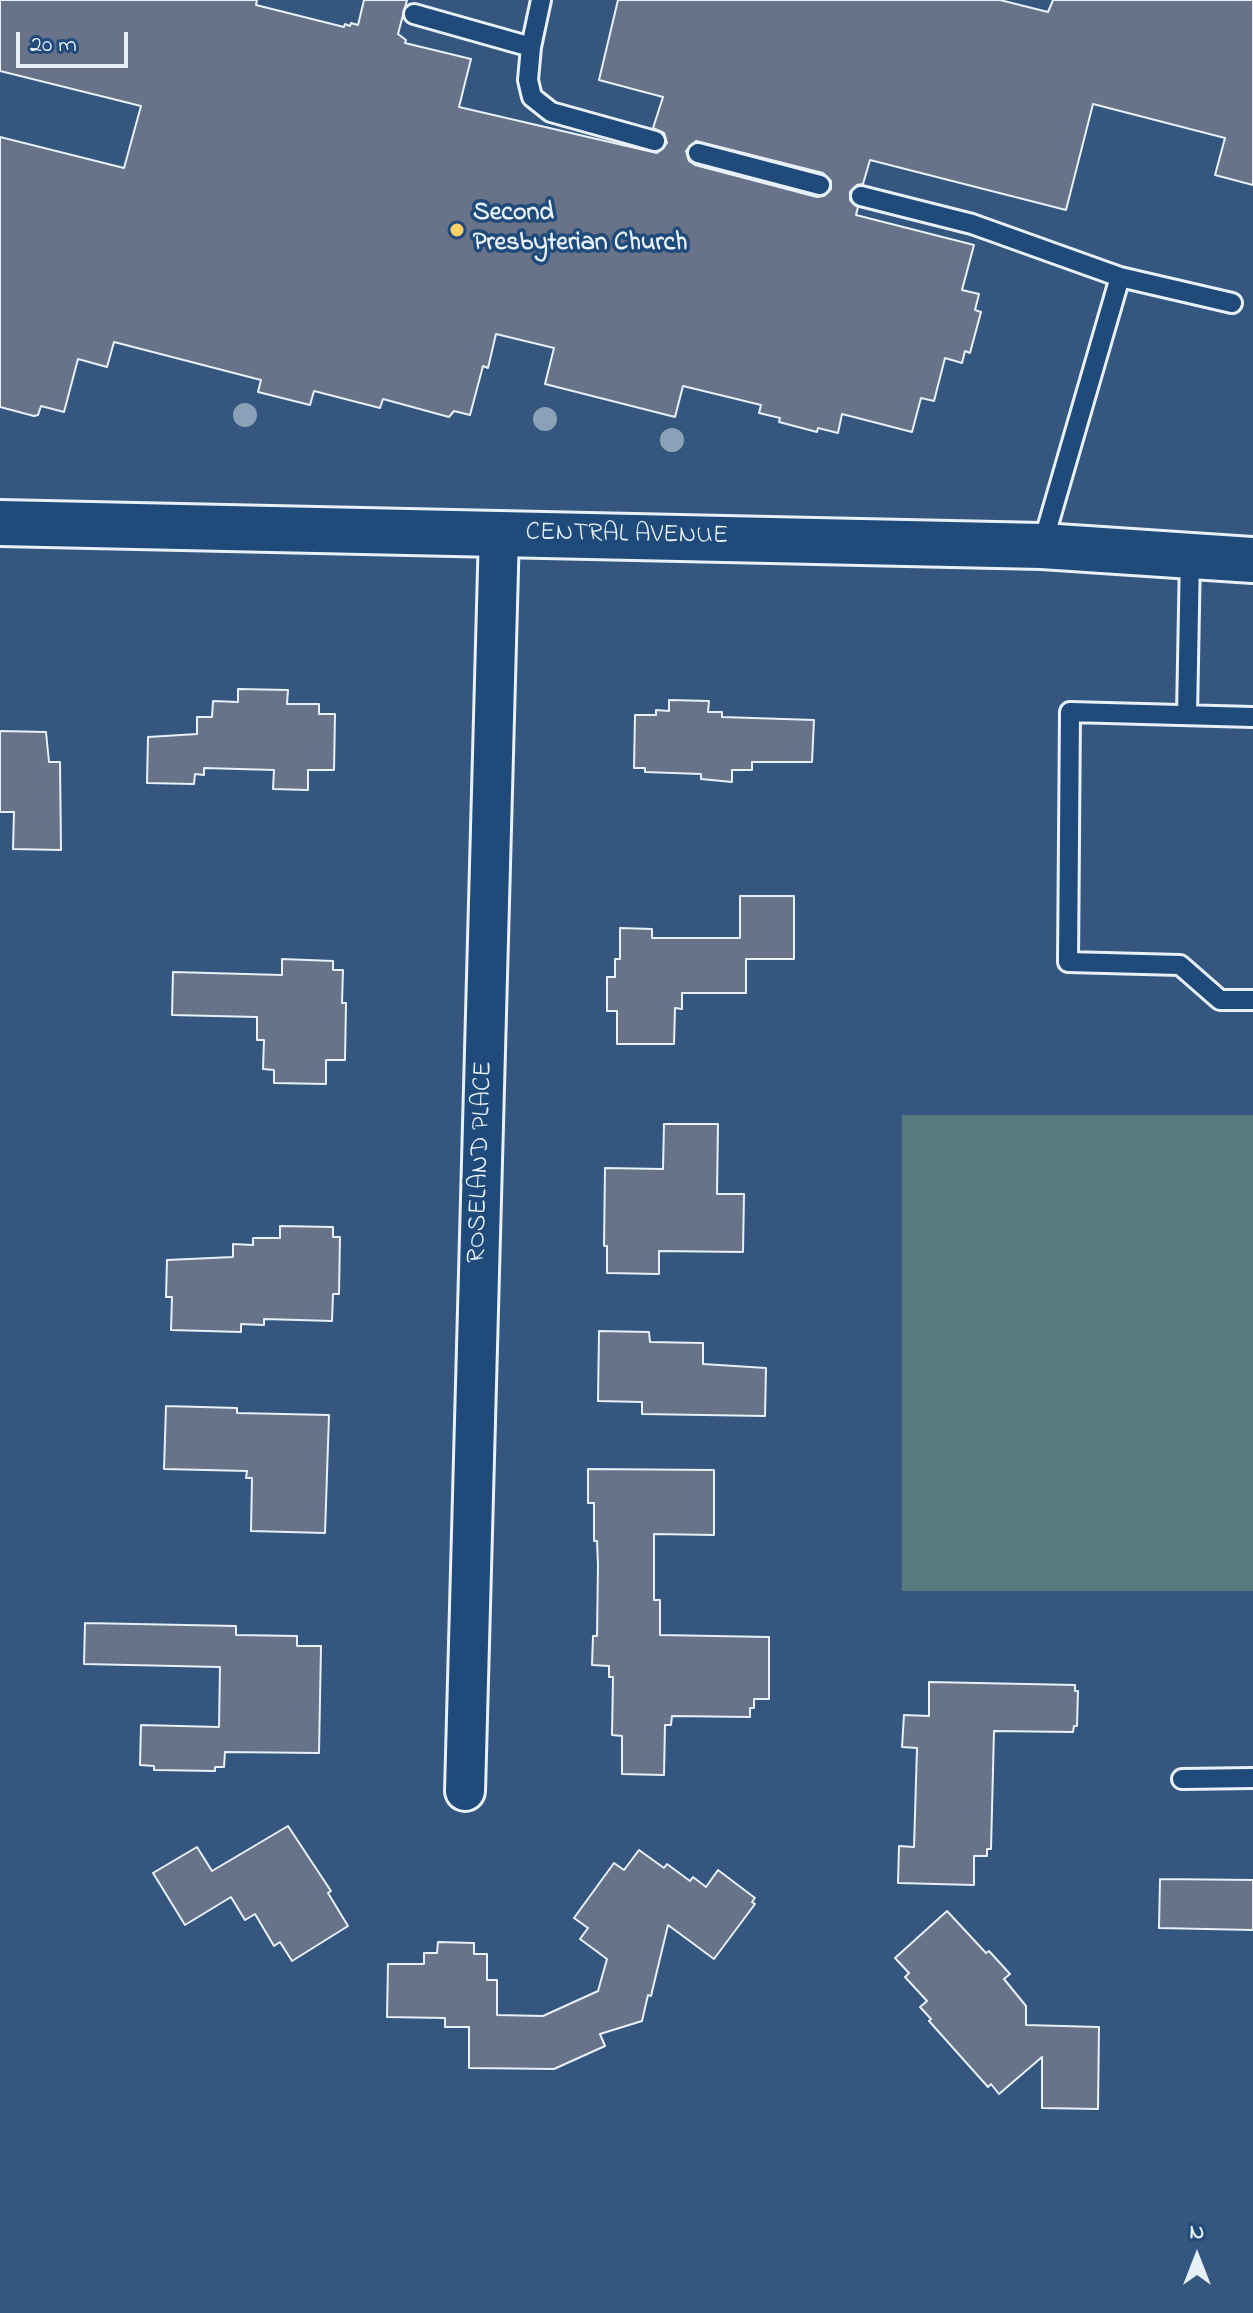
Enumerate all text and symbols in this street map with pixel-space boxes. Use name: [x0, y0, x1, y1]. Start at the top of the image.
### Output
scale bar: [20, 16, 132, 66]
text: 20 m: [30, 28, 77, 63]
place label: Second Presbyterian Church: [473, 199, 687, 260]
marker: Second Presbyterian Church: [448, 221, 466, 239]
street label: CENTRAL AVENUE: [525, 519, 729, 553]
street label: ROSELAND PLACE: [463, 1060, 501, 1264]
north arrow: [1157, 2217, 1237, 2297]
text: N: [1190, 2217, 1204, 2249]

